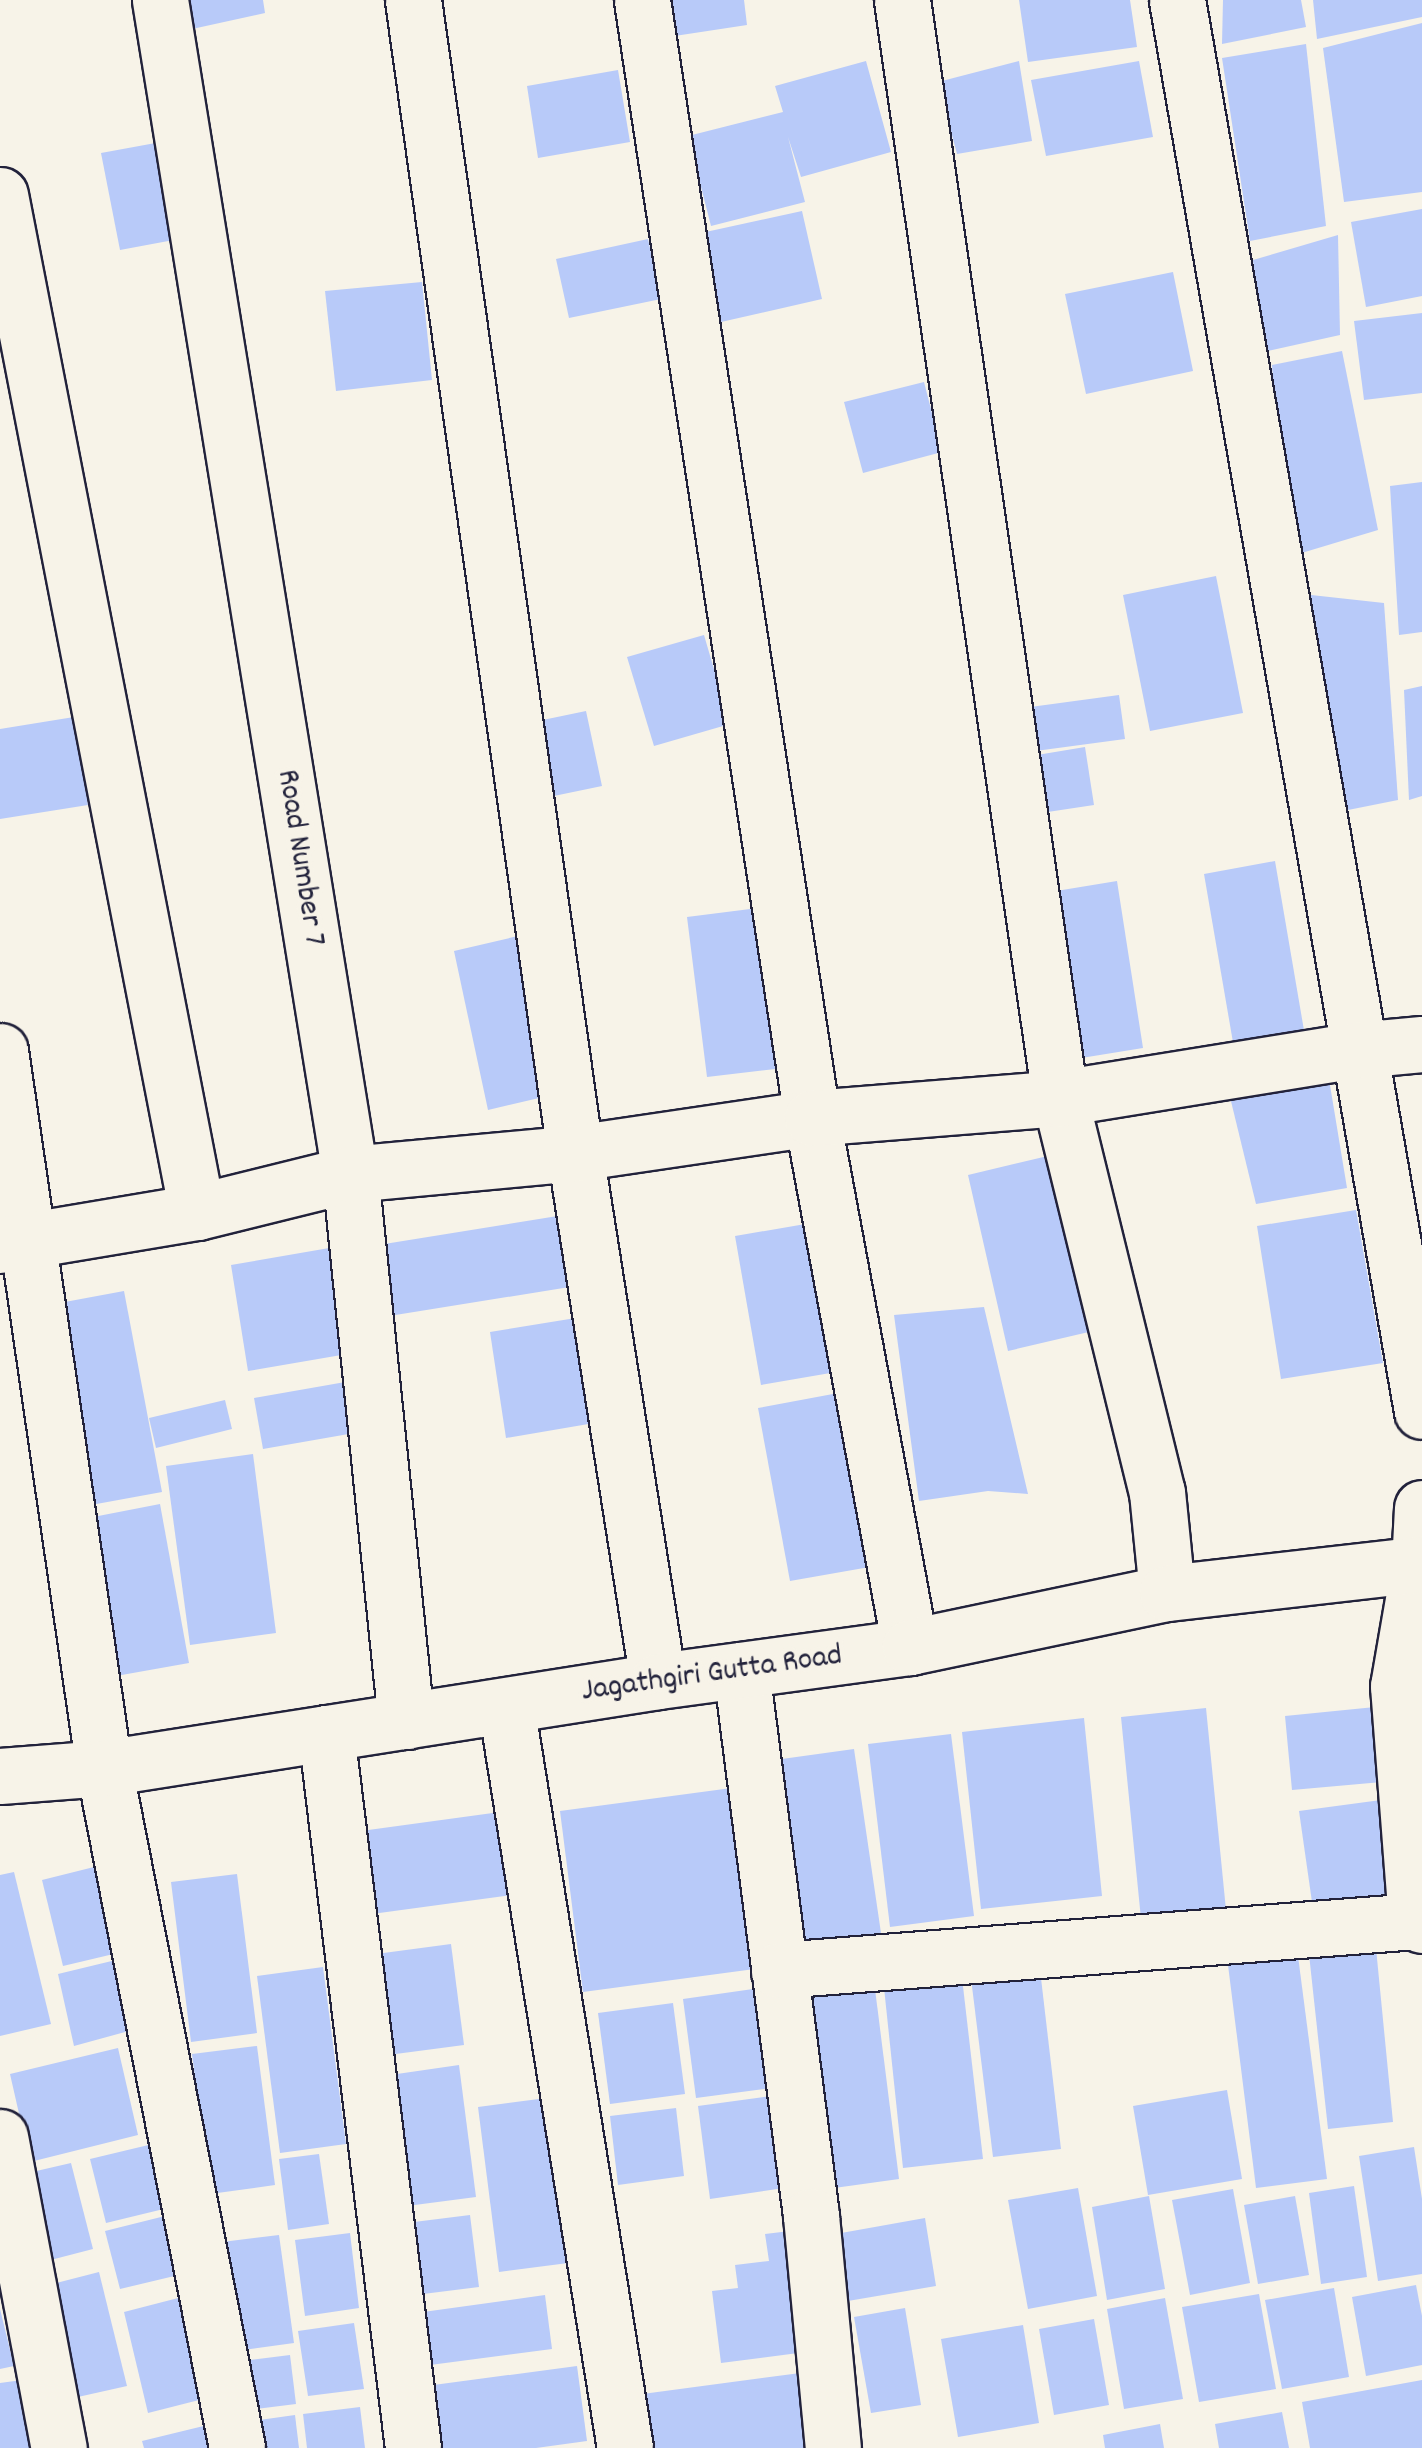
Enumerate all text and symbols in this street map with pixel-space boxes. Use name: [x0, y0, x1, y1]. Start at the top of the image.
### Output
street label: Road Number 7: [266, 767, 332, 949]
street label: Jagathgiri Gutta Road: [579, 1638, 845, 1712]

